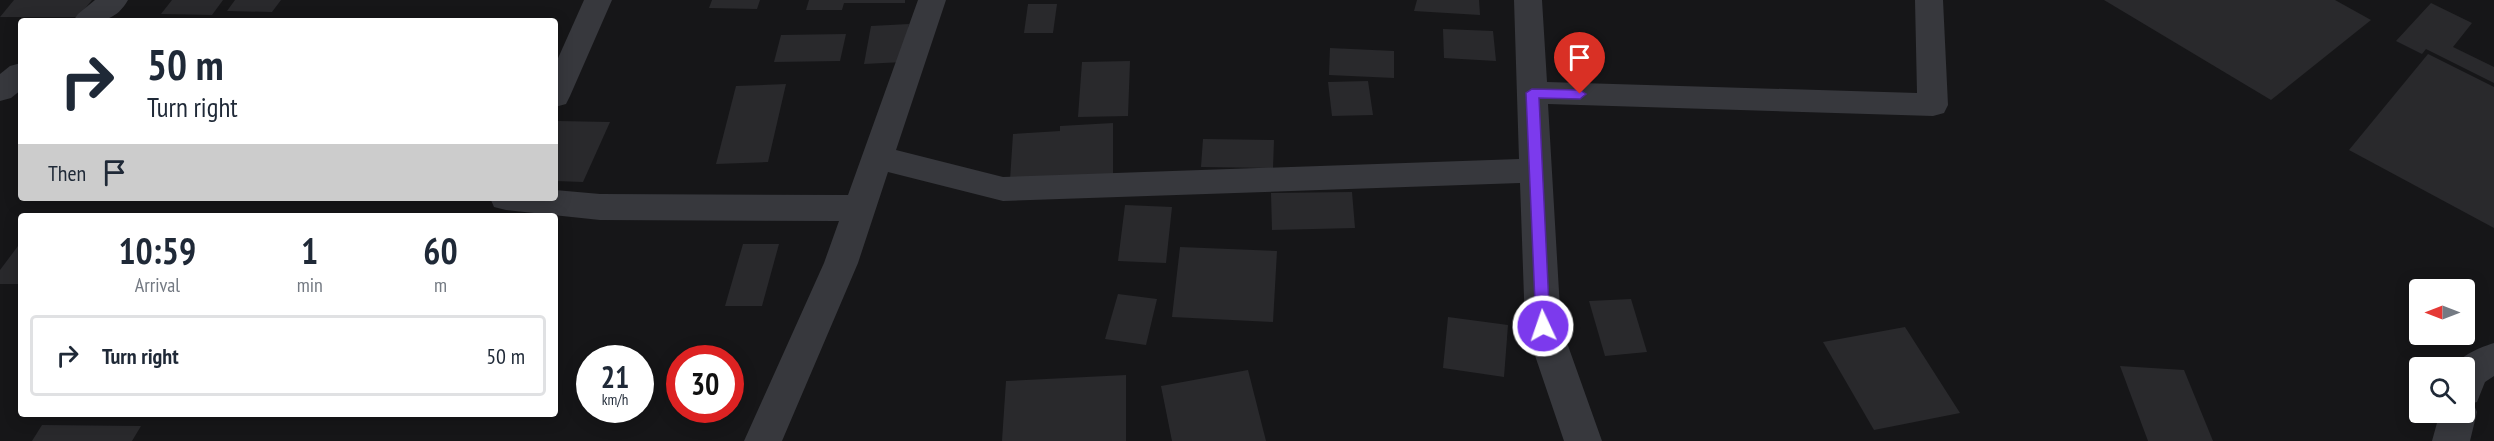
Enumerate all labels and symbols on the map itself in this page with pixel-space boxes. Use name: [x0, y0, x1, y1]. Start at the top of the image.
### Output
pin: [1554, 32, 1605, 94]
north arrow: [2409, 279, 2475, 345]
position arrow: [1511, 294, 1575, 358]
speed limit sign: 30: [666, 345, 744, 423]

